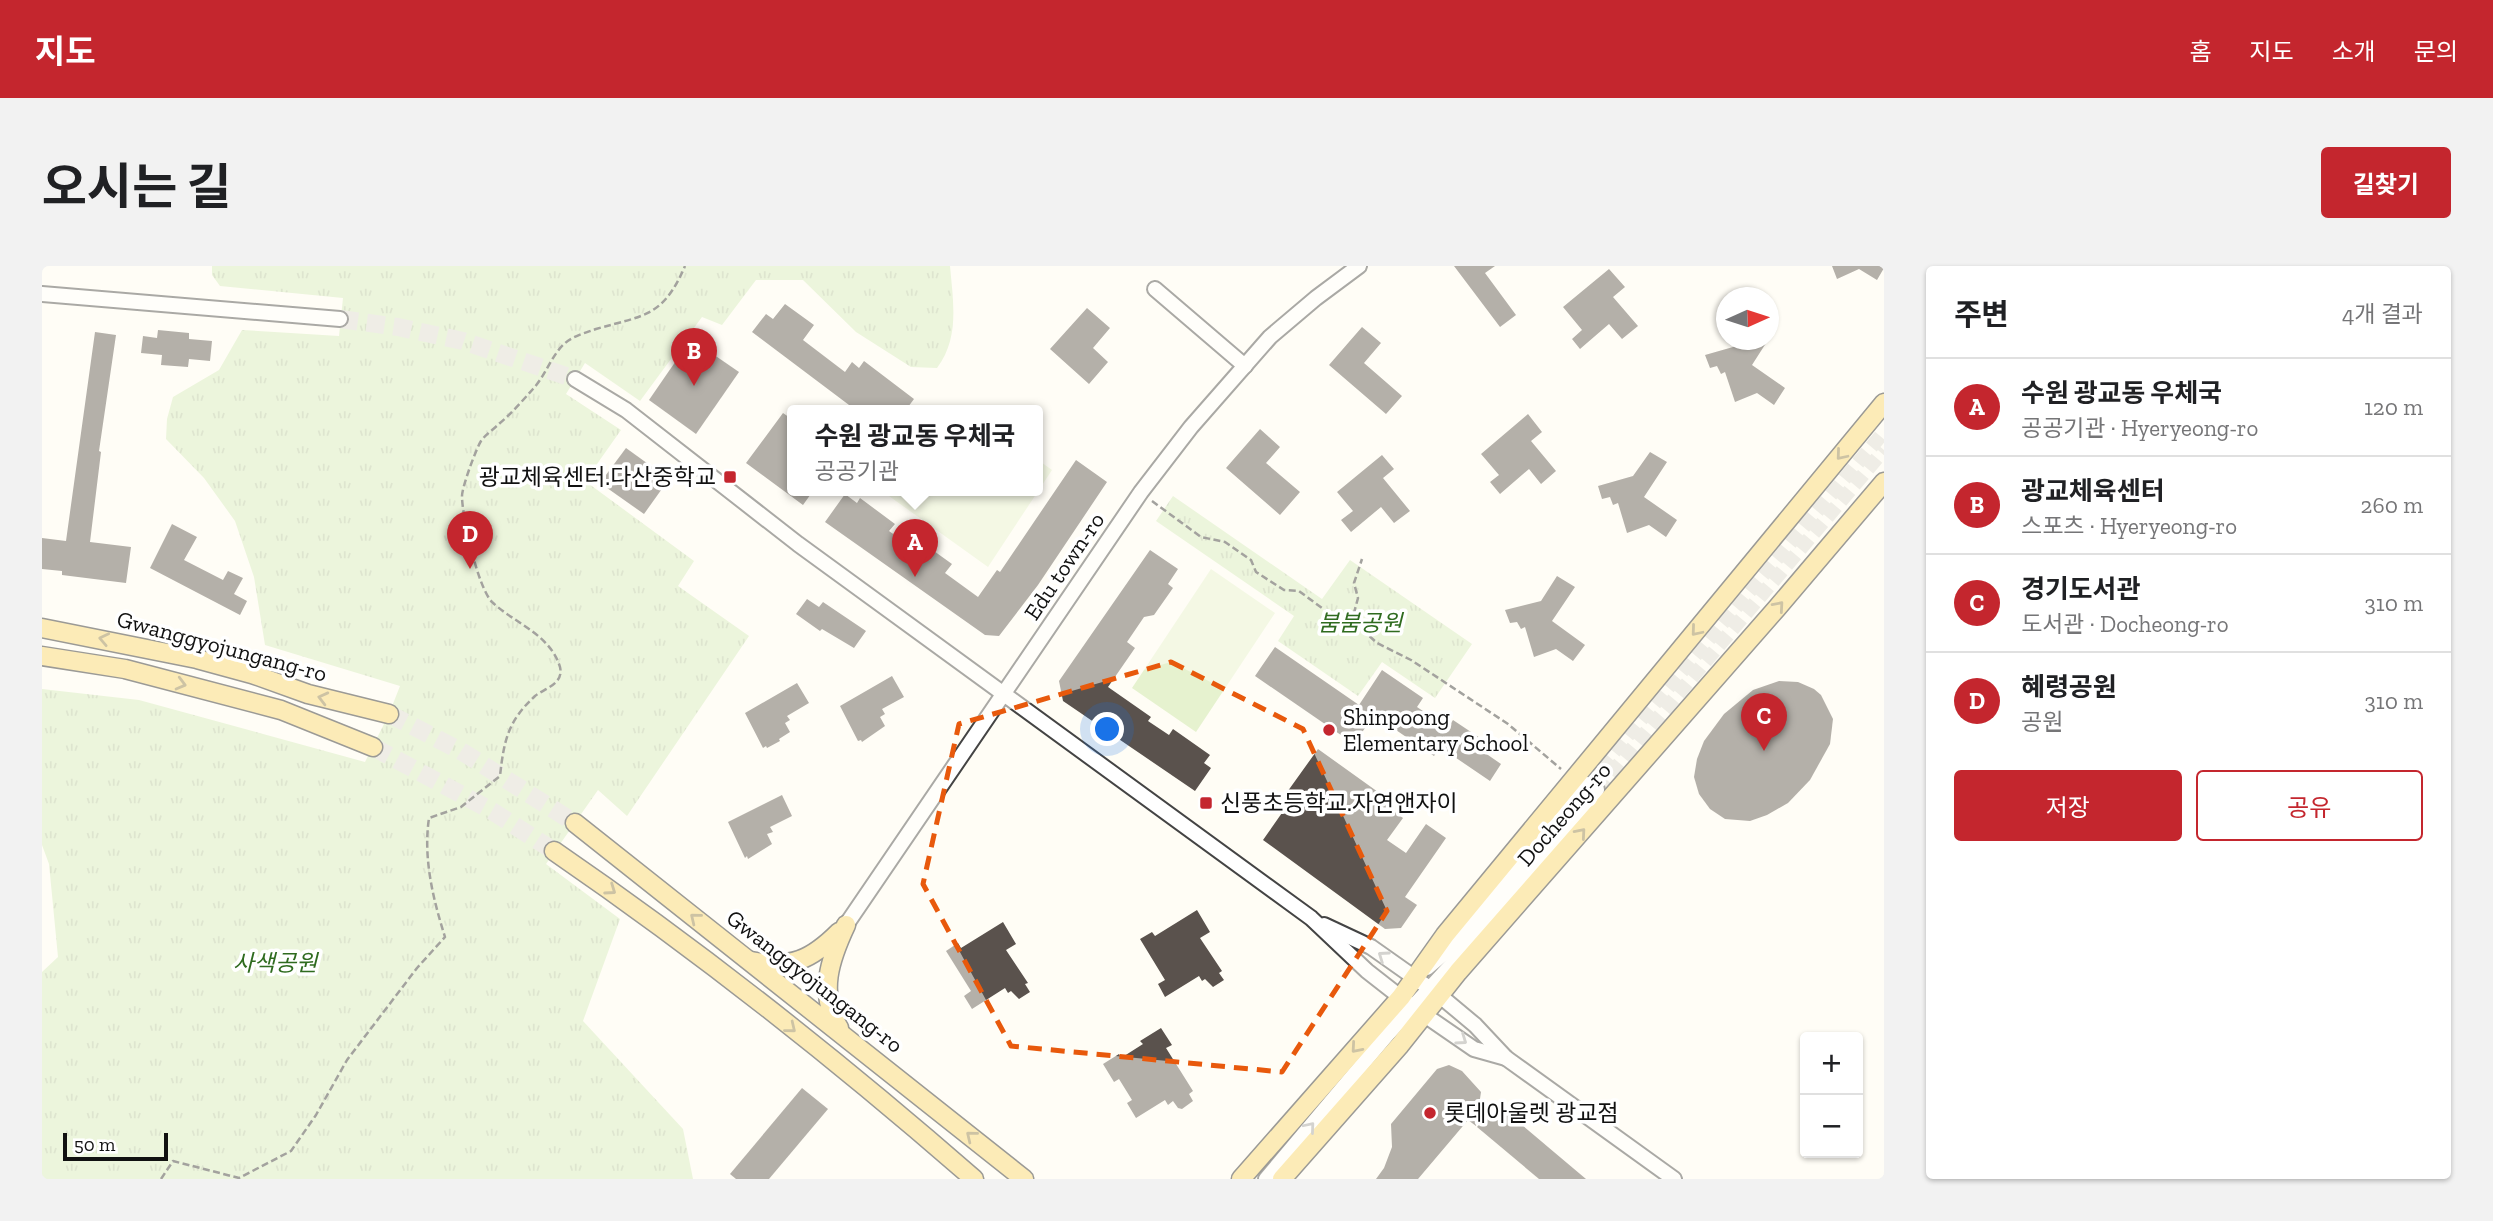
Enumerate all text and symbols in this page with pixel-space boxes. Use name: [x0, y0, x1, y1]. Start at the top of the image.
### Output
text: 지도: [35, 32, 96, 71]
text: 홈: [2189, 37, 2211, 66]
text: 지도: [2249, 37, 2294, 66]
text: 소개: [2332, 37, 2376, 66]
text: 문의: [2414, 37, 2458, 66]
button: 길찾기: [2321, 147, 2451, 218]
text: 오시는 길: [42, 158, 231, 217]
north arrow: [1716, 287, 1779, 350]
text: 주변: [1954, 297, 2009, 333]
text: 4개 결과: [2342, 300, 2423, 328]
pin: B: [671, 328, 717, 386]
text: 수원 광교동 우체국: [2021, 377, 2222, 409]
text: A: [1969, 393, 1985, 421]
text: 120 m: [2364, 393, 2423, 421]
popup: [787, 405, 1043, 496]
text: 공공기관 · Hyeryeong-ro: [2021, 414, 2258, 442]
text: 수원 광교동 우체국: [814, 420, 1016, 452]
one-way arrow: [1836, 448, 1849, 460]
text: 공공기관: [814, 457, 899, 485]
place label: 광교체육센터.다산중학교: [478, 463, 716, 491]
marker: 광교체육센터.다산중학교: [722, 469, 738, 485]
text: 광교체육센터: [2021, 475, 2165, 507]
text: B: [1970, 491, 1984, 519]
text: 260 m: [2361, 491, 2423, 519]
street label: Edu town-ro: [1018, 507, 1110, 625]
pin: D: [447, 511, 493, 569]
text: 스포츠 · Hyeryeong-ro: [2021, 512, 2237, 540]
pin: A: [892, 519, 938, 577]
text: 경기도서관: [2021, 573, 2141, 605]
text: C: [1970, 589, 1984, 617]
text: 310 m: [2365, 589, 2423, 617]
one-way arrow: [1771, 602, 1783, 615]
street label: Gwanggyojungang-ro: [114, 604, 330, 688]
park label: 붐붐공원: [1318, 609, 1404, 637]
text: 도서관 · Docheong-ro: [2021, 610, 2229, 638]
one-way arrow: [1692, 622, 1704, 635]
one-way arrow: [98, 633, 110, 648]
text: 혜령공원: [2021, 671, 2117, 703]
one-way arrow: [175, 676, 187, 690]
text: D: [1969, 687, 1985, 715]
text: 310 m: [2365, 687, 2423, 715]
one-way arrow: [317, 692, 329, 706]
pin: C: [1741, 693, 1787, 751]
place label: Shinpoong Elementary School: [1343, 703, 1529, 757]
text: 공원: [2021, 708, 2063, 736]
your location: [1090, 712, 1124, 746]
marker: Shinpoong Elementary School: [1321, 722, 1337, 738]
street label: Docheong-ro: [1511, 756, 1617, 872]
button: 저장: [1954, 770, 2182, 841]
button: 공유: [2196, 770, 2423, 841]
place label: 신풍초등학교.자연앤자이: [1220, 789, 1458, 817]
marker: 신풍초등학교.자연앤자이: [1198, 795, 1214, 811]
one-way arrow: [1572, 828, 1585, 841]
one-way arrow: [603, 882, 616, 895]
street label: Gwanggyojungang-ro: [721, 903, 909, 1059]
one-way arrow: [690, 913, 702, 926]
park label: 사색공원: [233, 949, 319, 977]
one-way arrow: [1378, 952, 1391, 964]
one-way arrow: [784, 1019, 796, 1032]
one-way arrow: [1454, 1032, 1467, 1045]
map controls: [1800, 1032, 1863, 1158]
button: +: [1800, 1032, 1863, 1095]
one-way arrow: [1352, 1040, 1364, 1053]
button: −: [1800, 1095, 1863, 1158]
place label: 롯데아울렛 광교점: [1444, 1099, 1619, 1127]
marker: 롯데아울렛 광교점: [1422, 1105, 1438, 1121]
one-way arrow: [1302, 1122, 1314, 1135]
scale bar: [63, 1130, 168, 1162]
one-way arrow: [966, 1131, 979, 1144]
text: 50 m: [74, 1133, 115, 1156]

